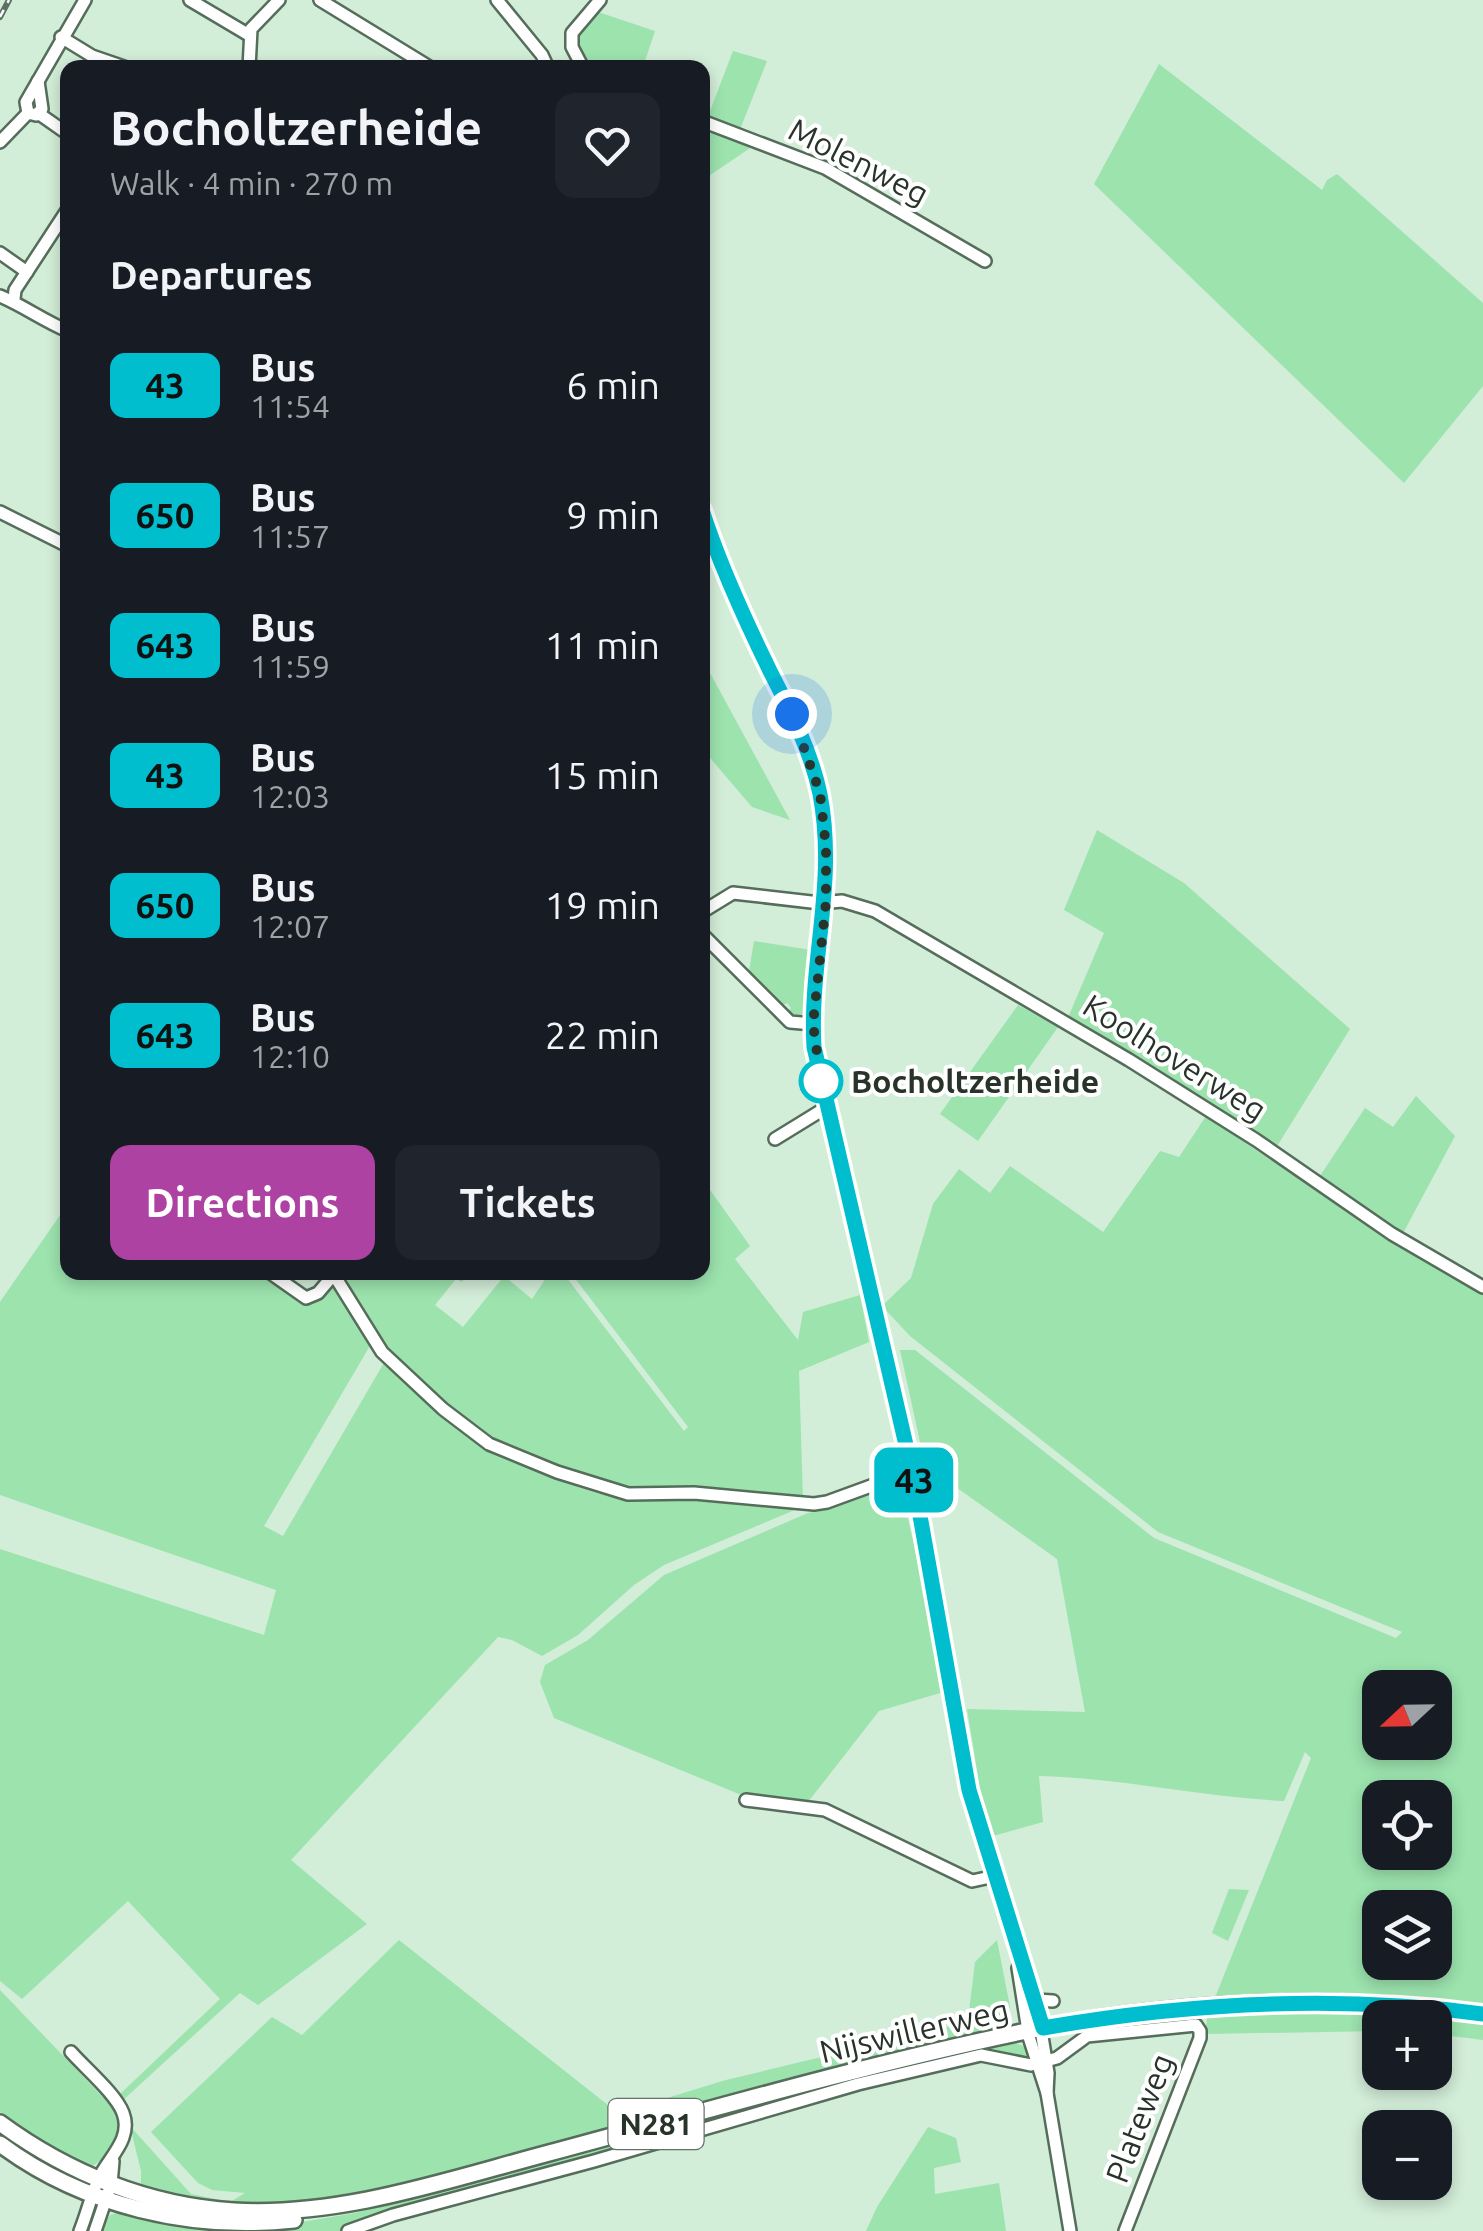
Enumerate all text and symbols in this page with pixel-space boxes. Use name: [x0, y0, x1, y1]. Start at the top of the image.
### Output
button: heart: [555, 93, 660, 198]
text: Bocholtzerheide: [110, 100, 482, 154]
street label: Molenweg: [783, 111, 935, 211]
text: Walk · 4 min · 270 m: [110, 165, 393, 201]
text: Departures: [110, 254, 312, 296]
text: Bus: [250, 346, 315, 388]
text: 6 min: [566, 364, 660, 406]
text: 43: [145, 365, 185, 405]
text: 11:54: [250, 388, 330, 424]
text: Bus: [250, 476, 315, 518]
text: 9 min: [566, 494, 660, 536]
text: 650: [135, 495, 195, 535]
text: 11:57: [250, 518, 330, 554]
text: Bus: [250, 606, 315, 648]
text: 11 min: [545, 624, 660, 666]
text: 643: [135, 625, 195, 665]
text: 11:59: [250, 648, 330, 684]
your location: [767, 689, 817, 739]
text: Bus: [250, 736, 315, 778]
text: 15 min: [545, 754, 660, 796]
text: 43: [145, 755, 185, 795]
text: 12:03: [250, 778, 330, 814]
text: Bus: [250, 866, 315, 908]
text: 19 min: [545, 884, 660, 926]
text: 650: [135, 885, 195, 925]
text: 12:07: [250, 908, 330, 944]
street label: Koolhoverweg: [1077, 986, 1273, 1128]
text: Bus: [250, 996, 315, 1038]
text: 22 min: [545, 1014, 660, 1056]
text: 643: [135, 1015, 195, 1055]
text: 12:10: [250, 1038, 330, 1074]
marker: Bocholtzerheide: [800, 1060, 842, 1102]
place label: Bocholtzerheide: [851, 1063, 1099, 1099]
button: Directions: [110, 1145, 375, 1260]
button: Tickets: [395, 1145, 660, 1260]
line badge: 43: [869, 1448, 959, 1512]
text: 43: [894, 1460, 934, 1500]
north arrow: [1362, 1670, 1452, 1760]
map controls: [1362, 1670, 1452, 2200]
button: locate: [1362, 1780, 1452, 1870]
button: layers: [1362, 1890, 1452, 1980]
street label: Nijswillerweg: [816, 1991, 1012, 2069]
button: +: [1362, 2000, 1452, 2090]
street label: Plateweg: [1098, 2048, 1180, 2188]
road number: N281: [608, 2099, 704, 2149]
button: −: [1362, 2110, 1452, 2200]

